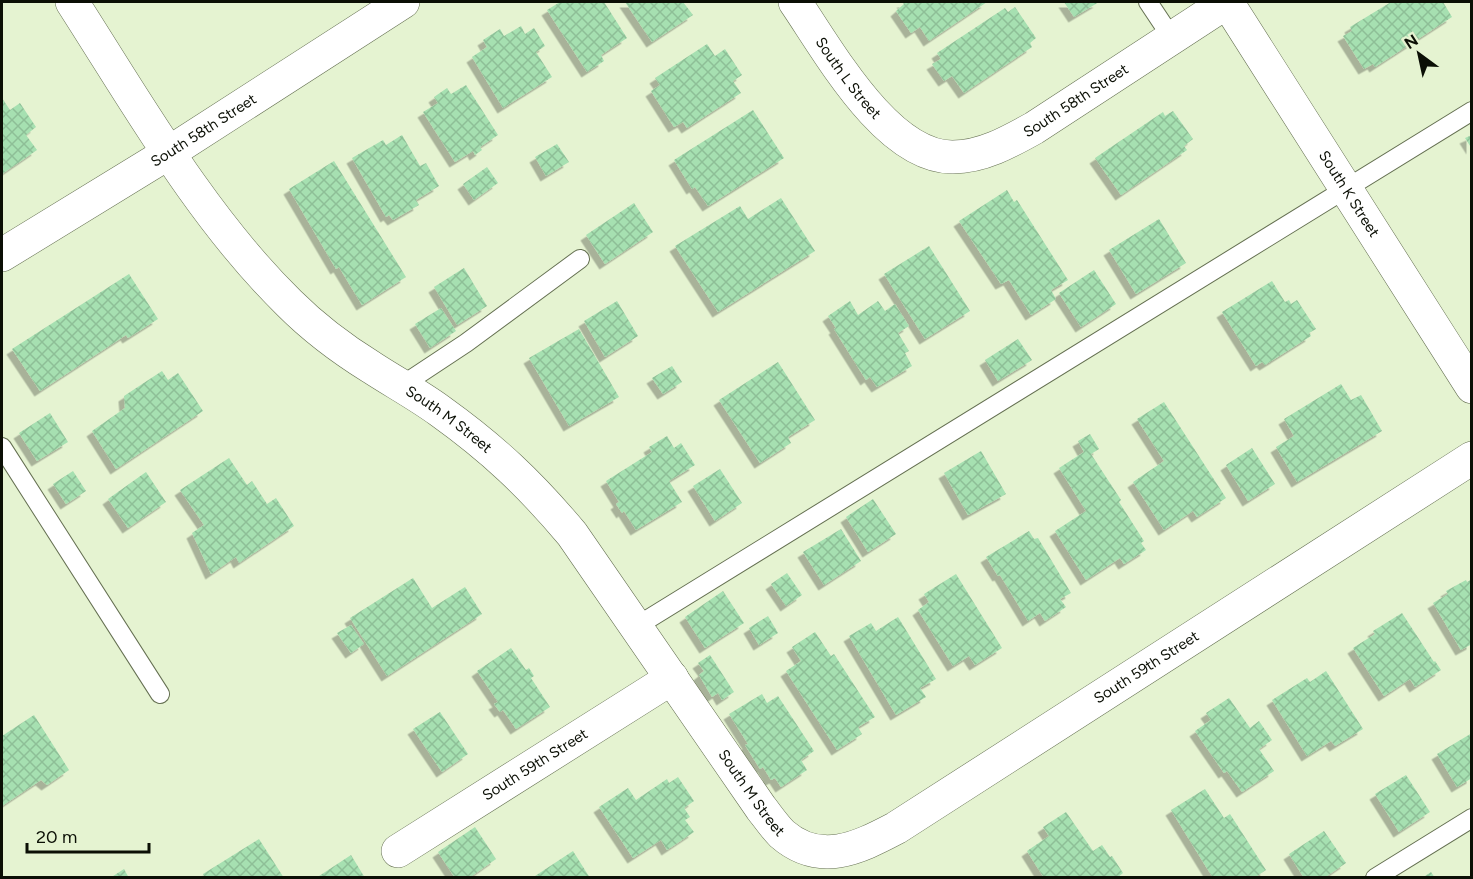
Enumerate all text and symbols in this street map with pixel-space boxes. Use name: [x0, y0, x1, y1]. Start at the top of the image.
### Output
north arrow: [1389, 24, 1449, 84]
text: N: [1401, 31, 1421, 53]
street label: South L Street: [812, 34, 885, 123]
street label: South 58th Street: [1020, 60, 1132, 141]
street label: South 58th Street: [147, 90, 260, 171]
street label: South K Street: [1315, 147, 1383, 241]
street label: South M Street: [402, 382, 496, 457]
street label: South 59th Street: [1091, 627, 1202, 707]
street label: South 59th Street: [479, 724, 591, 804]
street label: South M Street: [714, 746, 789, 840]
scale bar: [27, 816, 148, 854]
text: 20 m: [36, 826, 77, 848]

